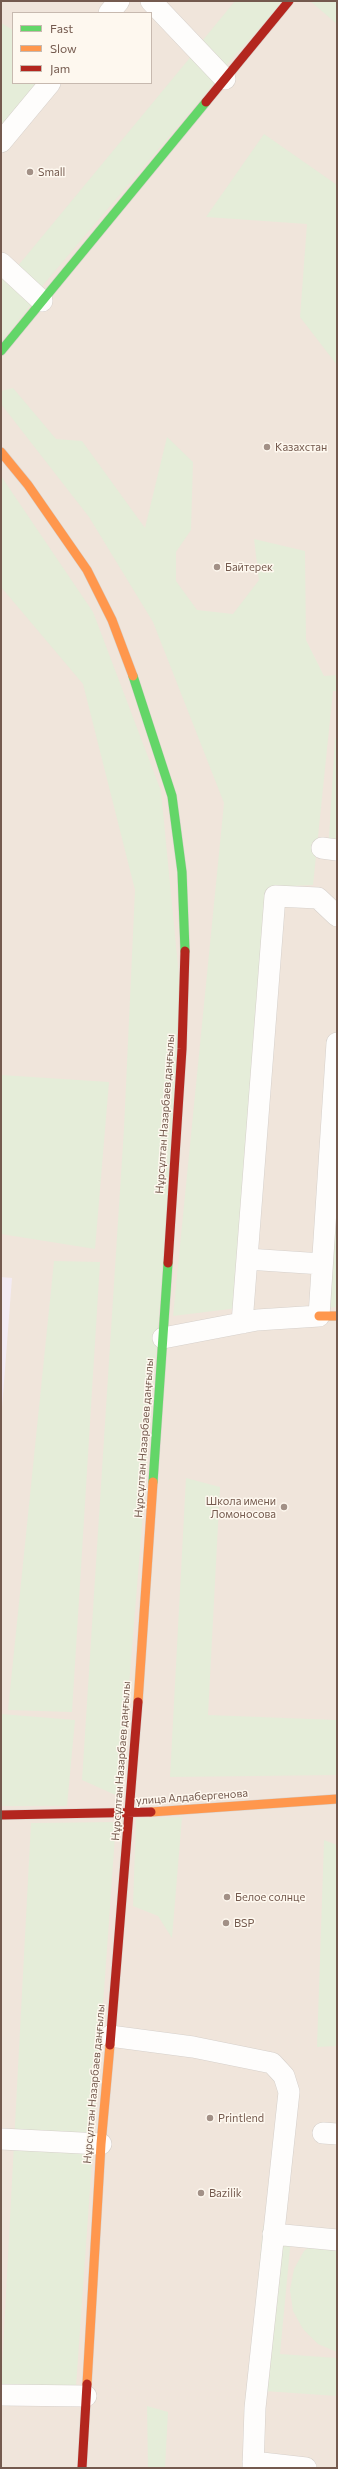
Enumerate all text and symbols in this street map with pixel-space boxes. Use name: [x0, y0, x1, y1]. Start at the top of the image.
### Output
legend: [12, 12, 152, 84]
text: Fast: [50, 21, 73, 35]
text: Slow: [50, 41, 77, 55]
text: Jam: [50, 61, 70, 75]
place label: Small: [38, 165, 65, 179]
marker: Small: [25, 167, 35, 177]
place label: Казахстан: [275, 440, 327, 454]
marker: Казахстан: [262, 442, 272, 452]
place label: Байтерек: [225, 560, 273, 574]
marker: Байтерек: [212, 562, 222, 572]
street label: Нұрсұлтан Назарбаев даңғылы: [153, 1034, 177, 1194]
street label: Нұрсұлтан Назарбаев даңғылы: [132, 1358, 156, 1518]
place label: Школа имени Ломоносова: [206, 1494, 276, 1520]
marker: Школа имени Ломоносова: [279, 1502, 289, 1512]
street label: Нұрсұлтан Назарбаев даңғылы: [109, 1681, 133, 1841]
street label: улица Алдабергенова: [136, 1787, 248, 1807]
place label: Белое солнце: [235, 1890, 305, 1904]
marker: Белое солнце: [222, 1892, 232, 1902]
place label: BSP: [234, 1916, 254, 1930]
marker: BSP: [221, 1918, 231, 1928]
street label: Нұрсұлтан Назарбаев даңғылы: [80, 2004, 108, 2164]
place label: Printlend: [218, 2111, 264, 2125]
marker: Printlend: [205, 2113, 215, 2123]
place label: Bazilik: [209, 2186, 242, 2200]
marker: Bazilik: [196, 2188, 206, 2198]

